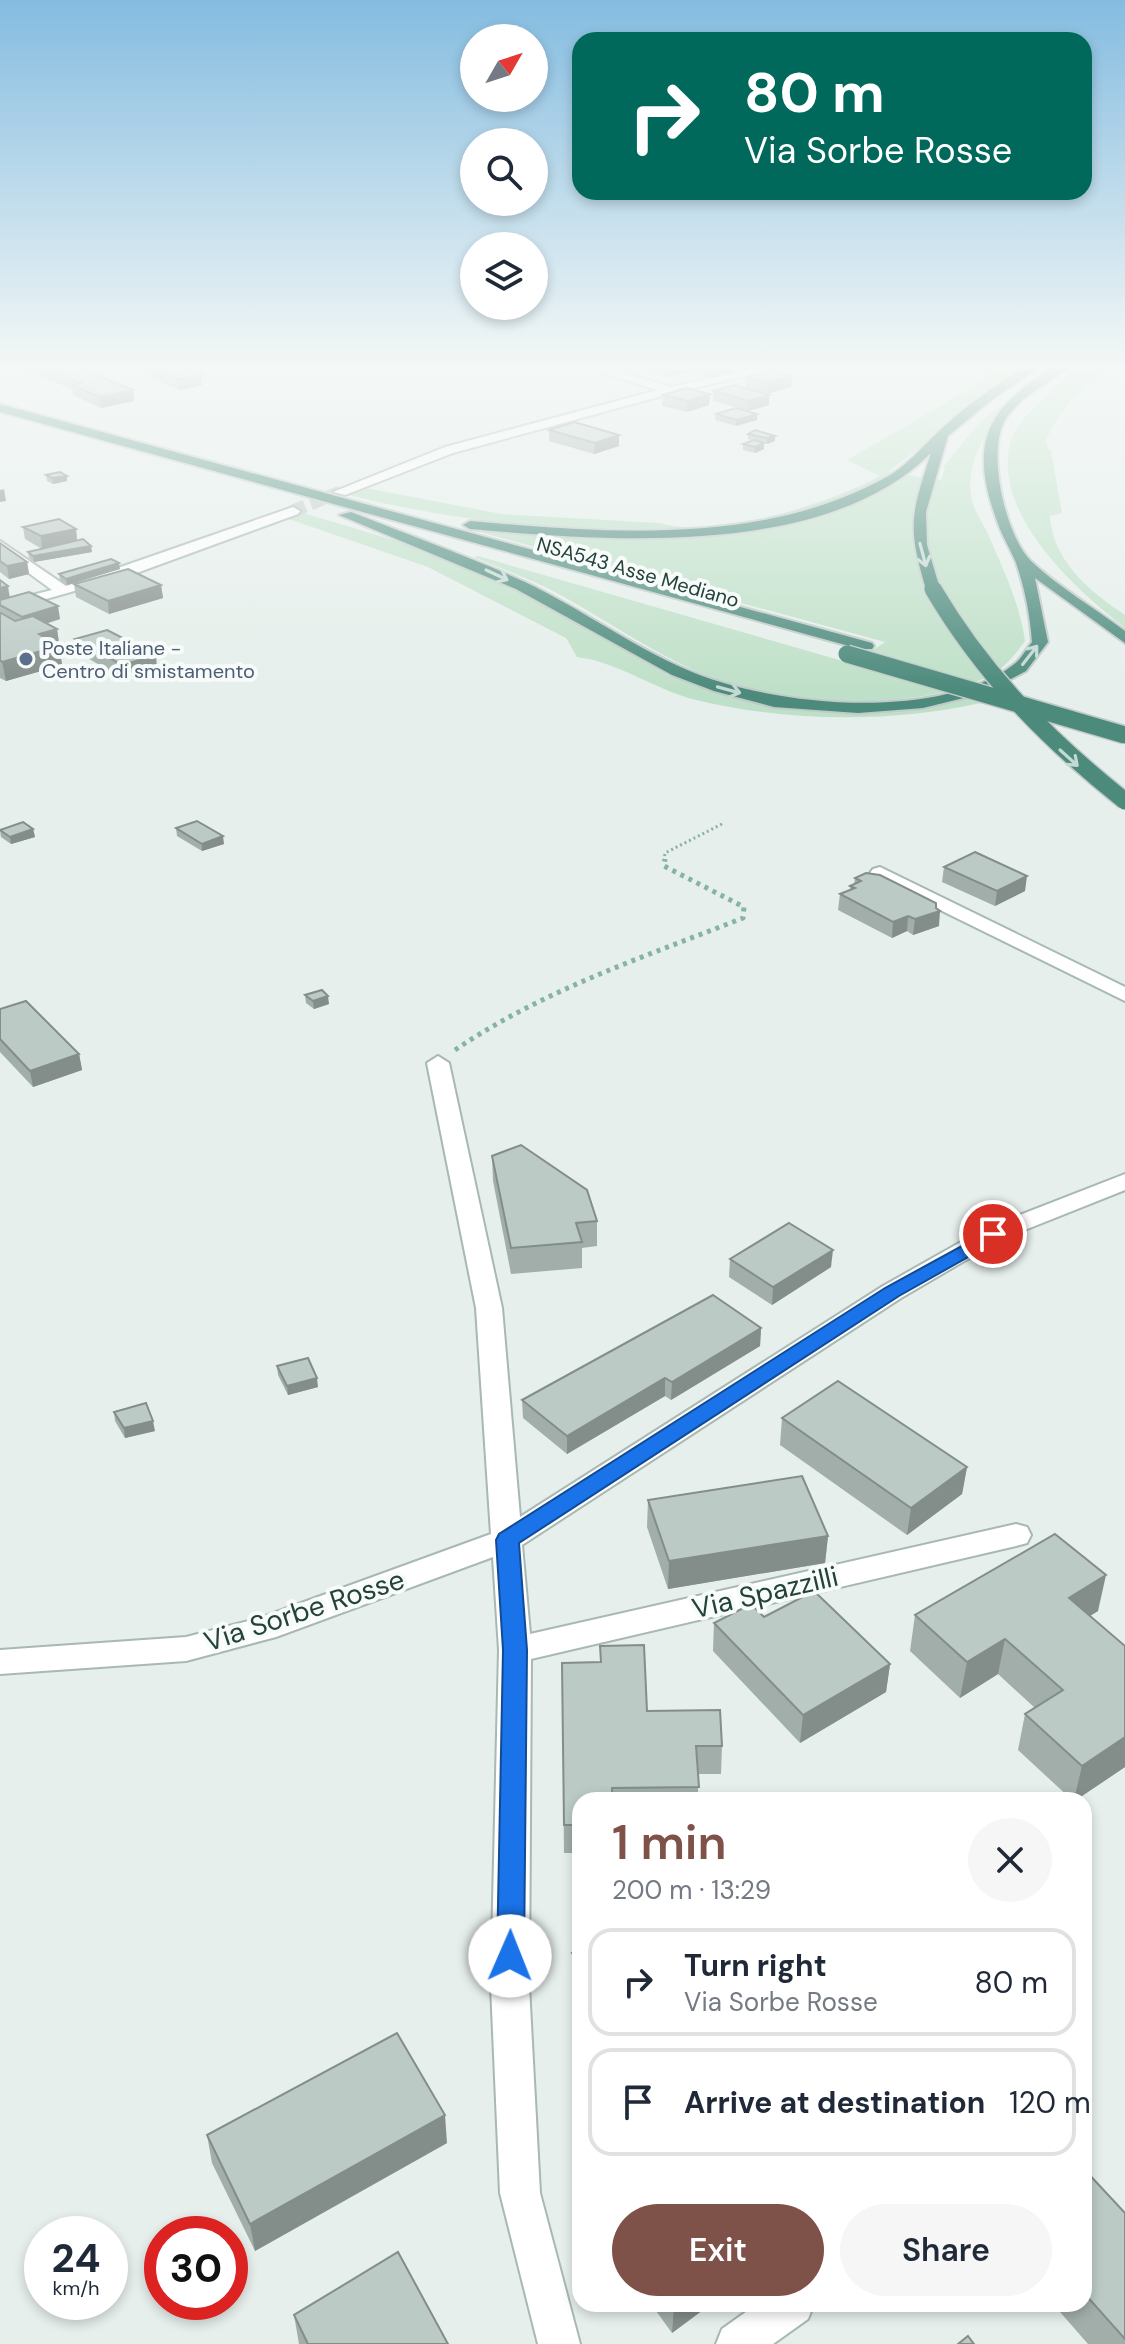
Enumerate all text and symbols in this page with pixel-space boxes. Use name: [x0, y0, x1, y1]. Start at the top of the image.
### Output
north arrow: [460, 24, 548, 112]
map controls: [460, 24, 548, 320]
text: 80 m: [744, 56, 885, 129]
icon: right: [612, 64, 716, 168]
text: Via Sorbe Rosse: [744, 127, 1012, 174]
button: search: [460, 128, 548, 216]
button: layers: [460, 232, 548, 320]
street label: NSA543 Asse Mediano: [534, 531, 742, 613]
one-way arrow: [917, 541, 932, 567]
one-way arrow: [484, 568, 508, 583]
place label: Poste Italiane - Centro di smistamento: [42, 635, 255, 684]
one-way arrow: [1021, 645, 1038, 666]
marker: Poste Italiane - Centro di smistamento: [17, 650, 35, 668]
one-way arrow: [716, 684, 742, 699]
one-way arrow: [1059, 748, 1079, 766]
pin: [959, 1200, 1027, 1268]
icon: arrive: [971, 1212, 1015, 1256]
street label: Via Spazzilli: [688, 1558, 842, 1627]
street label: Via Sorbe Rosse: [199, 1561, 409, 1660]
text: 1 min: [612, 1811, 727, 1874]
button: close: [968, 1818, 1052, 1902]
text: 200 m · 13:29: [612, 1873, 771, 1907]
position arrow: [468, 1914, 552, 1998]
text: Turn right: [684, 1946, 827, 1985]
icon: right: [616, 1960, 660, 2004]
text: 80 m: [975, 1963, 1048, 2002]
text: Via Sorbe Rosse: [684, 1985, 878, 2019]
icon: arrive: [616, 2080, 660, 2124]
text: Arrive at destination: [684, 2083, 985, 2122]
text: 120 m: [1009, 2083, 1091, 2122]
button: Exit: [612, 2204, 824, 2296]
button: Share: [840, 2204, 1052, 2296]
speed limit sign: 30: [144, 2216, 248, 2320]
text: 24: [52, 2232, 100, 2284]
text: km/h: [52, 2275, 100, 2301]

